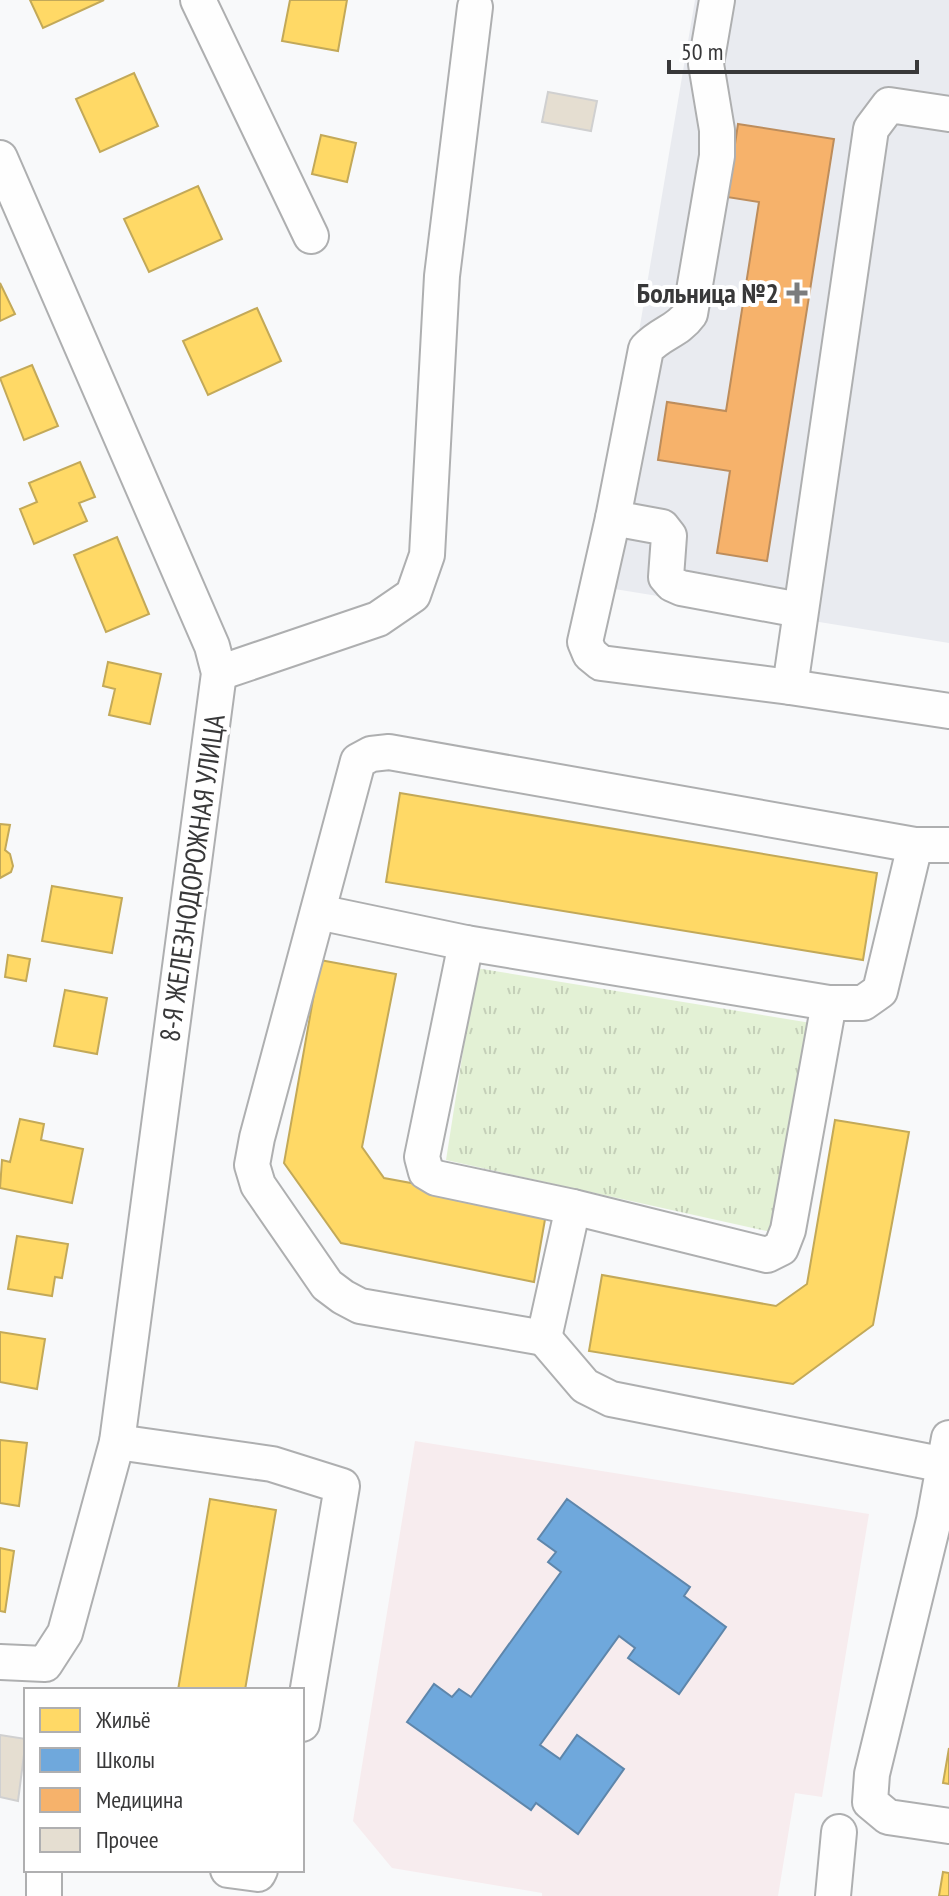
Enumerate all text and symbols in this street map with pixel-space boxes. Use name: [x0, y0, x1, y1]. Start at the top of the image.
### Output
scale bar: [669, 24, 917, 74]
text: 50 m: [681, 36, 723, 67]
place label: Больница №2: [637, 274, 779, 311]
marker: Больница №2: [786, 282, 808, 304]
street label: 8-Я ЖЕЛЕЗНОДОРОЖНАЯ УЛИЦА: [150, 711, 233, 1044]
legend: [24, 1688, 304, 1872]
text: Жильё: [95, 1704, 151, 1735]
text: Школы: [96, 1744, 155, 1775]
text: Медицина: [96, 1784, 183, 1815]
text: Прочее: [96, 1824, 159, 1855]

